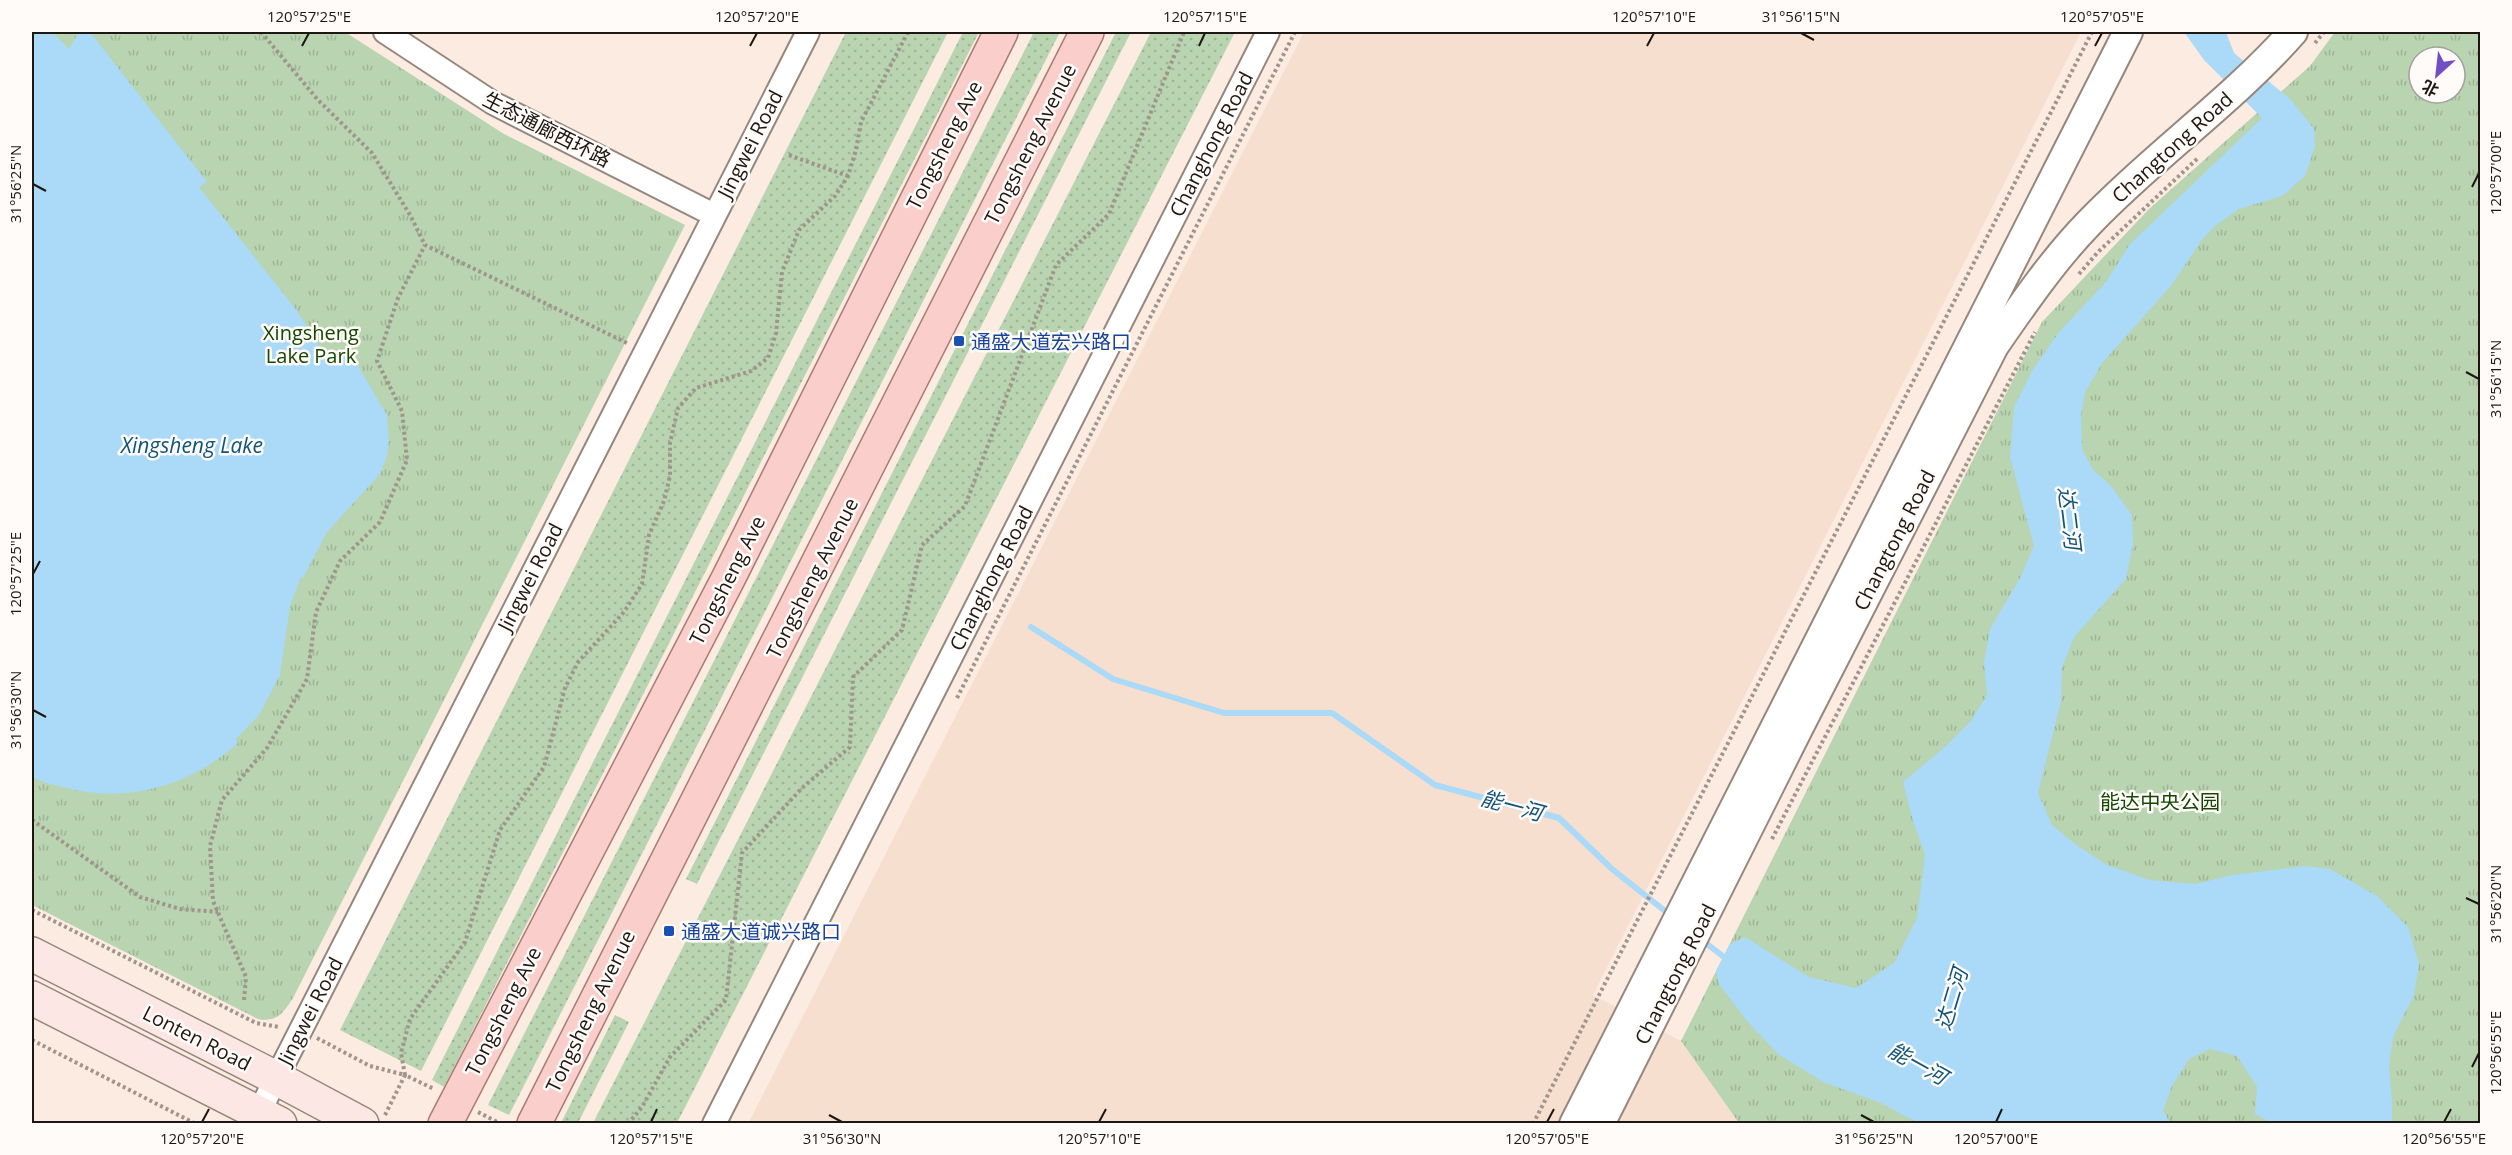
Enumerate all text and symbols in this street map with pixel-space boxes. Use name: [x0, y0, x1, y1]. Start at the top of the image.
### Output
text: 120°57'25"E: [267, 6, 351, 26]
text: 120°57'20"E: [715, 6, 799, 26]
text: 120°57'15"E: [1163, 6, 1247, 26]
text: 120°57'10"E: [1612, 6, 1696, 26]
text: 31°56'15"N: [1762, 6, 1840, 26]
text: 120°57'05"E: [2060, 6, 2144, 26]
north arrow: [2407, 45, 2467, 105]
street label: Tongsheng Avenue: [978, 59, 1082, 229]
street label: Changhong Road: [1163, 67, 1259, 221]
text: 北: [2418, 75, 2442, 102]
street label: Tongsheng Ave: [900, 76, 988, 214]
street label: 生态通廊西环路: [479, 85, 615, 173]
street label: Jingwei Road: [710, 85, 789, 205]
street label: Changtong Road: [2106, 85, 2238, 209]
text: 120°57'00"E: [2485, 131, 2505, 215]
text: 31°56'25"N: [5, 145, 25, 223]
park label: Xingsheng Lake Park: [263, 319, 359, 369]
place label: 通盛大道宏兴路口: [971, 328, 1131, 355]
marker: 通盛大道宏兴路口: [952, 334, 966, 348]
text: 31°56'15"N: [2485, 340, 2505, 418]
water label: Xingsheng Lake: [119, 431, 263, 459]
street label: Changtong Road: [1847, 465, 1941, 615]
water label: 达二河: [2052, 485, 2088, 555]
street label: Tongsheng Avenue: [760, 493, 864, 663]
street label: Changhong Road: [943, 501, 1039, 655]
street label: Tongsheng Ave: [683, 511, 771, 649]
street label: Jingwei Road: [490, 518, 569, 638]
text: 120°57'25"E: [5, 532, 25, 616]
text: 31°56'30"N: [5, 671, 25, 749]
water label: 能一河: [1478, 783, 1550, 828]
park label: 能达中央公园: [2100, 788, 2220, 815]
text: 31°56'20"N: [2485, 865, 2505, 943]
street label: Changtong Road: [1628, 899, 1722, 1049]
place label: 通盛大道诚兴路口: [681, 918, 841, 945]
marker: 通盛大道诚兴路口: [662, 924, 676, 938]
street label: Tongsheng Avenue: [539, 925, 641, 1097]
street label: Tongsheng Ave: [459, 942, 547, 1080]
street label: Jingwei Road: [270, 952, 349, 1072]
water label: 达二河: [1928, 961, 1975, 1033]
street label: Lonten Road: [138, 999, 256, 1077]
text: 120°56'55"E: [2485, 1011, 2505, 1095]
water label: 能一河: [1884, 1035, 1956, 1092]
text: 120°57'20"E: [160, 1128, 244, 1148]
text: 120°57'15"E: [609, 1128, 693, 1148]
text: 31°56'30"N: [803, 1128, 881, 1148]
text: 120°57'10"E: [1057, 1128, 1141, 1148]
text: 120°57'05"E: [1505, 1128, 1589, 1148]
text: 31°56'25"N: [1835, 1128, 1913, 1148]
text: 120°57'00"E: [1954, 1128, 2038, 1148]
text: 120°56'55"E: [2402, 1128, 2486, 1148]

